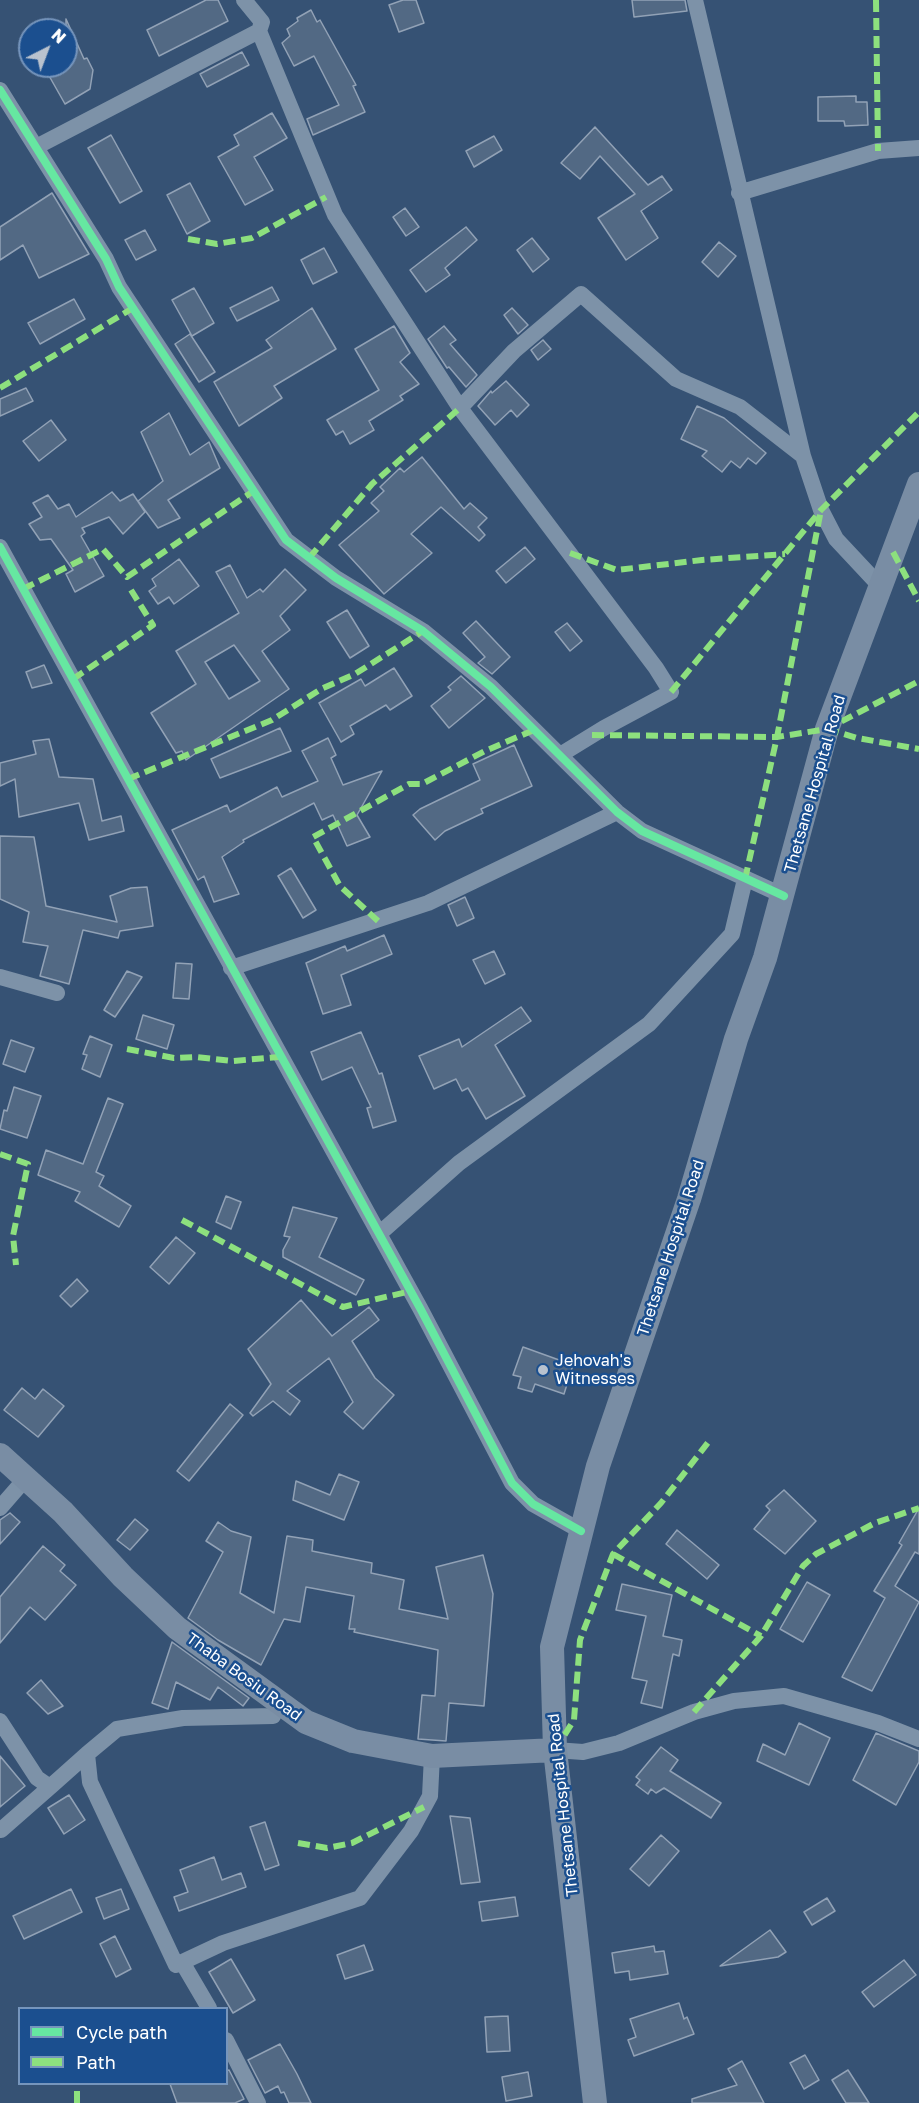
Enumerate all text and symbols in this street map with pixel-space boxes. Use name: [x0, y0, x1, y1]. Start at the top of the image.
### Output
north arrow: [18, 18, 78, 78]
text: N: [47, 25, 70, 48]
street label: Thetsane Hospital Road: [780, 693, 850, 875]
street label: Thetsane Hospital Road: [633, 1157, 709, 1339]
place label: Jehovah's Witnesses: [555, 1351, 635, 1389]
marker: Jehovah's Witnesses: [536, 1363, 550, 1377]
street label: Thaba Bosiu Road: [183, 1629, 305, 1725]
street label: Thetsane Hospital Road: [544, 1712, 582, 1898]
legend: [18, 2007, 228, 2085]
text: Cycle path: [76, 2021, 168, 2043]
text: Path: [76, 2051, 116, 2073]

